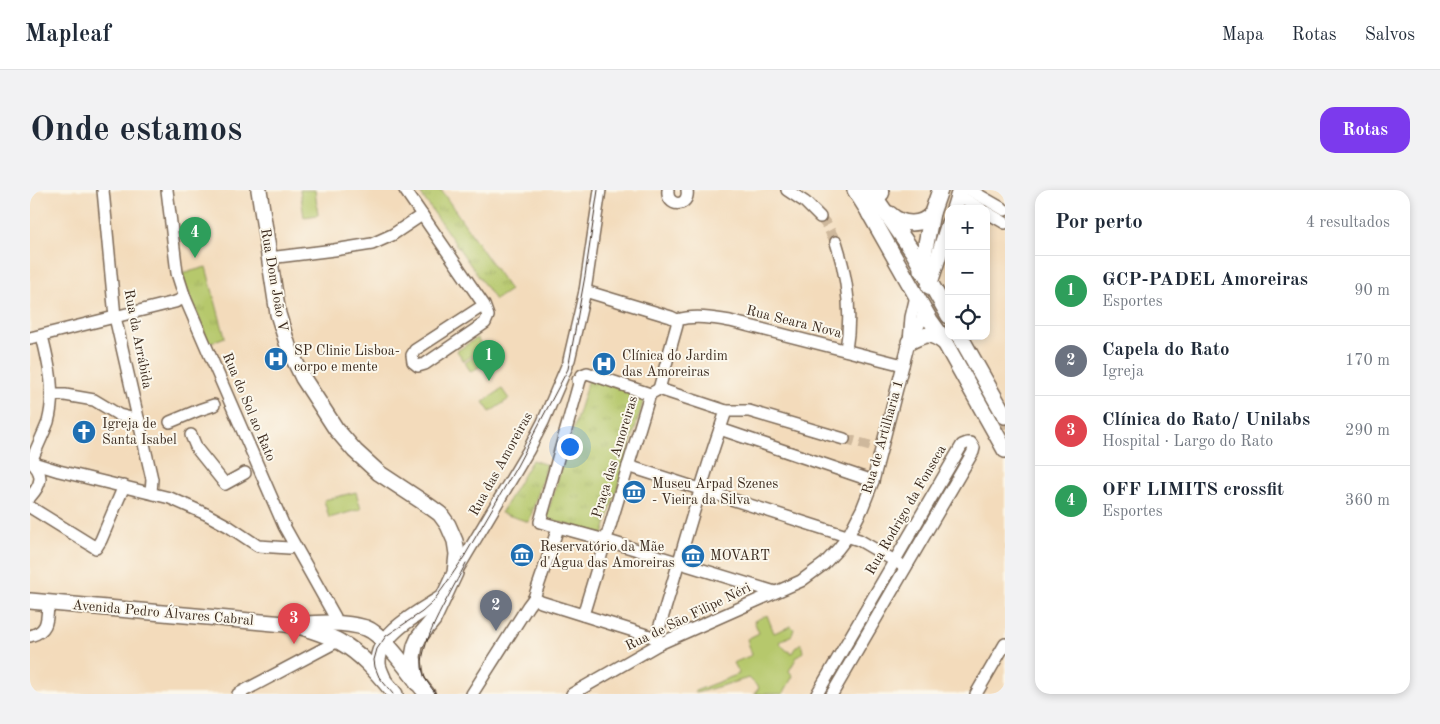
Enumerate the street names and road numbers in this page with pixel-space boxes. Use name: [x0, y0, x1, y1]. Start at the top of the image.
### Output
street label: Rua Dom João V: [258, 227, 290, 333]
street label: Rua da Arrábida: [122, 288, 154, 390]
street label: Rua Seara Nova: [745, 303, 843, 341]
street label: Rua do Sol ao Rato: [220, 351, 278, 463]
street label: Rua de Artilharia 1: [860, 378, 906, 496]
street label: Praça das Amoreiras: [590, 394, 640, 520]
street label: Rua das Amoreiras: [467, 410, 535, 518]
street label: Rua Rodrigo da Fonseca: [863, 443, 949, 577]
street label: Rua de São Filipe Néri: [623, 580, 753, 653]
street label: Avenida Pedro Álvares Cabral: [72, 595, 255, 628]

